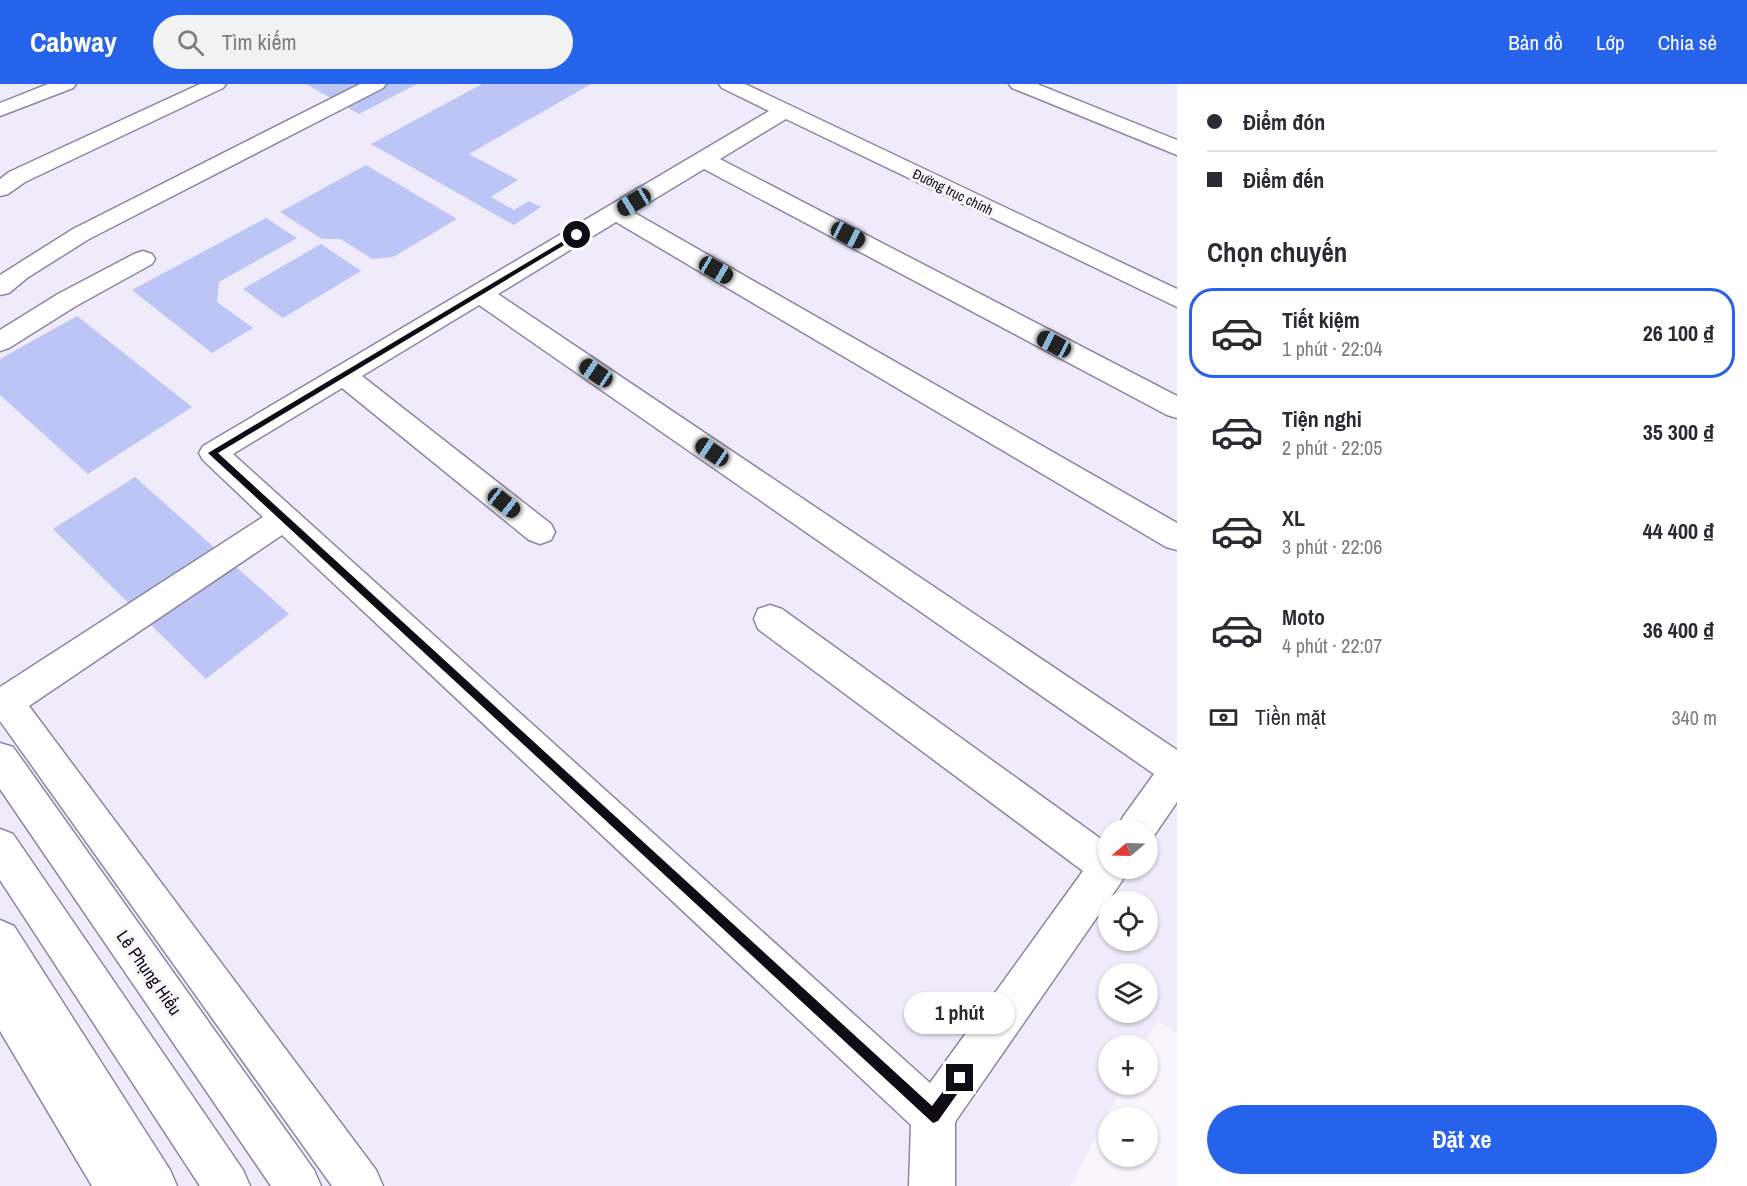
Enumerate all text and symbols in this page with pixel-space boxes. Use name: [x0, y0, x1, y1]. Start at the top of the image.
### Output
search box: [153, 15, 573, 69]
text: Cabway: [30, 23, 117, 61]
icon: search: [174, 26, 207, 59]
text: Tìm kiếm: [222, 27, 297, 57]
text: Bản đồ: [1508, 28, 1563, 57]
text: Lớp: [1596, 28, 1625, 57]
text: Chia sẻ: [1658, 28, 1717, 57]
text: Điểm đón: [1243, 107, 1325, 137]
street label: Đường trục chính: [910, 165, 996, 219]
text: Điểm đến: [1243, 165, 1324, 195]
car: [614, 185, 654, 219]
car: [828, 219, 868, 251]
route start: [563, 221, 590, 248]
text: Chọn chuyến: [1207, 234, 1347, 270]
car: [696, 253, 736, 287]
text: Tiết kiệm: [1282, 305, 1360, 335]
icon: car: [1210, 306, 1264, 360]
text: 26 100 ₫: [1643, 318, 1714, 348]
car: [1034, 328, 1074, 360]
text: 1 phút · 22:04: [1282, 335, 1382, 362]
car: [576, 355, 616, 391]
text: Tiện nghi: [1282, 404, 1362, 434]
icon: car: [1210, 405, 1264, 459]
text: 35 300 ₫: [1643, 417, 1714, 447]
car: [692, 434, 732, 470]
text: 2 phút · 22:05: [1282, 434, 1382, 461]
car: [484, 485, 524, 521]
text: XL: [1282, 503, 1305, 533]
icon: car: [1210, 504, 1264, 558]
text: 44 400 ₫: [1643, 516, 1714, 546]
text: 3 phút · 22:06: [1282, 533, 1382, 560]
text: Moto: [1282, 602, 1325, 632]
icon: car: [1210, 603, 1264, 657]
text: 36 400 ₫: [1643, 615, 1714, 645]
text: 4 phút · 22:07: [1282, 632, 1382, 659]
icon: cash: [1207, 701, 1240, 734]
text: Tiền mặt: [1255, 702, 1326, 732]
text: 340 m: [1671, 704, 1717, 731]
north arrow: [1098, 819, 1158, 879]
map controls: [1098, 819, 1158, 1167]
button: locate: [1098, 891, 1158, 951]
street label: Lê Phụng Hiểu: [111, 925, 188, 1020]
button: layers: [1098, 963, 1158, 1023]
callout: 1 phút: [904, 991, 1016, 1033]
text: 1 phút: [935, 999, 984, 1026]
button: +: [1098, 1035, 1158, 1095]
route end: [946, 1064, 973, 1091]
button: Đặt xe: [1207, 1105, 1717, 1174]
button: −: [1098, 1107, 1158, 1167]

